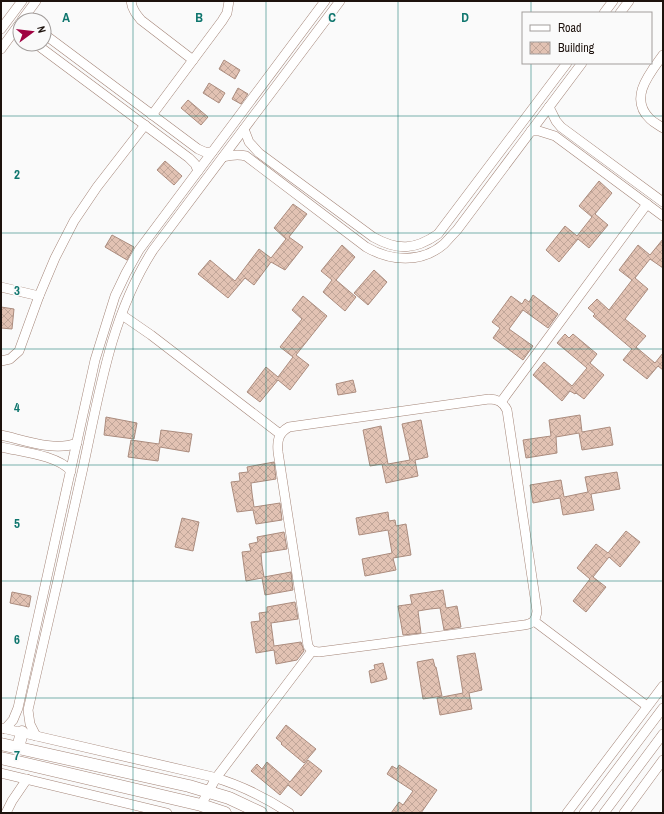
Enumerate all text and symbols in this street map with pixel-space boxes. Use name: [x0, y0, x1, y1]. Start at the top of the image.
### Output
text: A: [62, 9, 70, 26]
text: B: [195, 9, 203, 26]
text: C: [328, 9, 336, 26]
text: D: [461, 9, 469, 26]
north arrow: [12, 12, 52, 52]
legend: [522, 12, 652, 64]
text: Road: [558, 20, 582, 36]
text: N: [34, 24, 49, 34]
text: Building: [558, 40, 595, 56]
text: 2: [14, 166, 20, 183]
text: 3: [14, 282, 20, 299]
text: 4: [14, 399, 20, 416]
text: 5: [14, 515, 20, 532]
text: 6: [14, 631, 20, 648]
text: 7: [14, 747, 20, 764]

